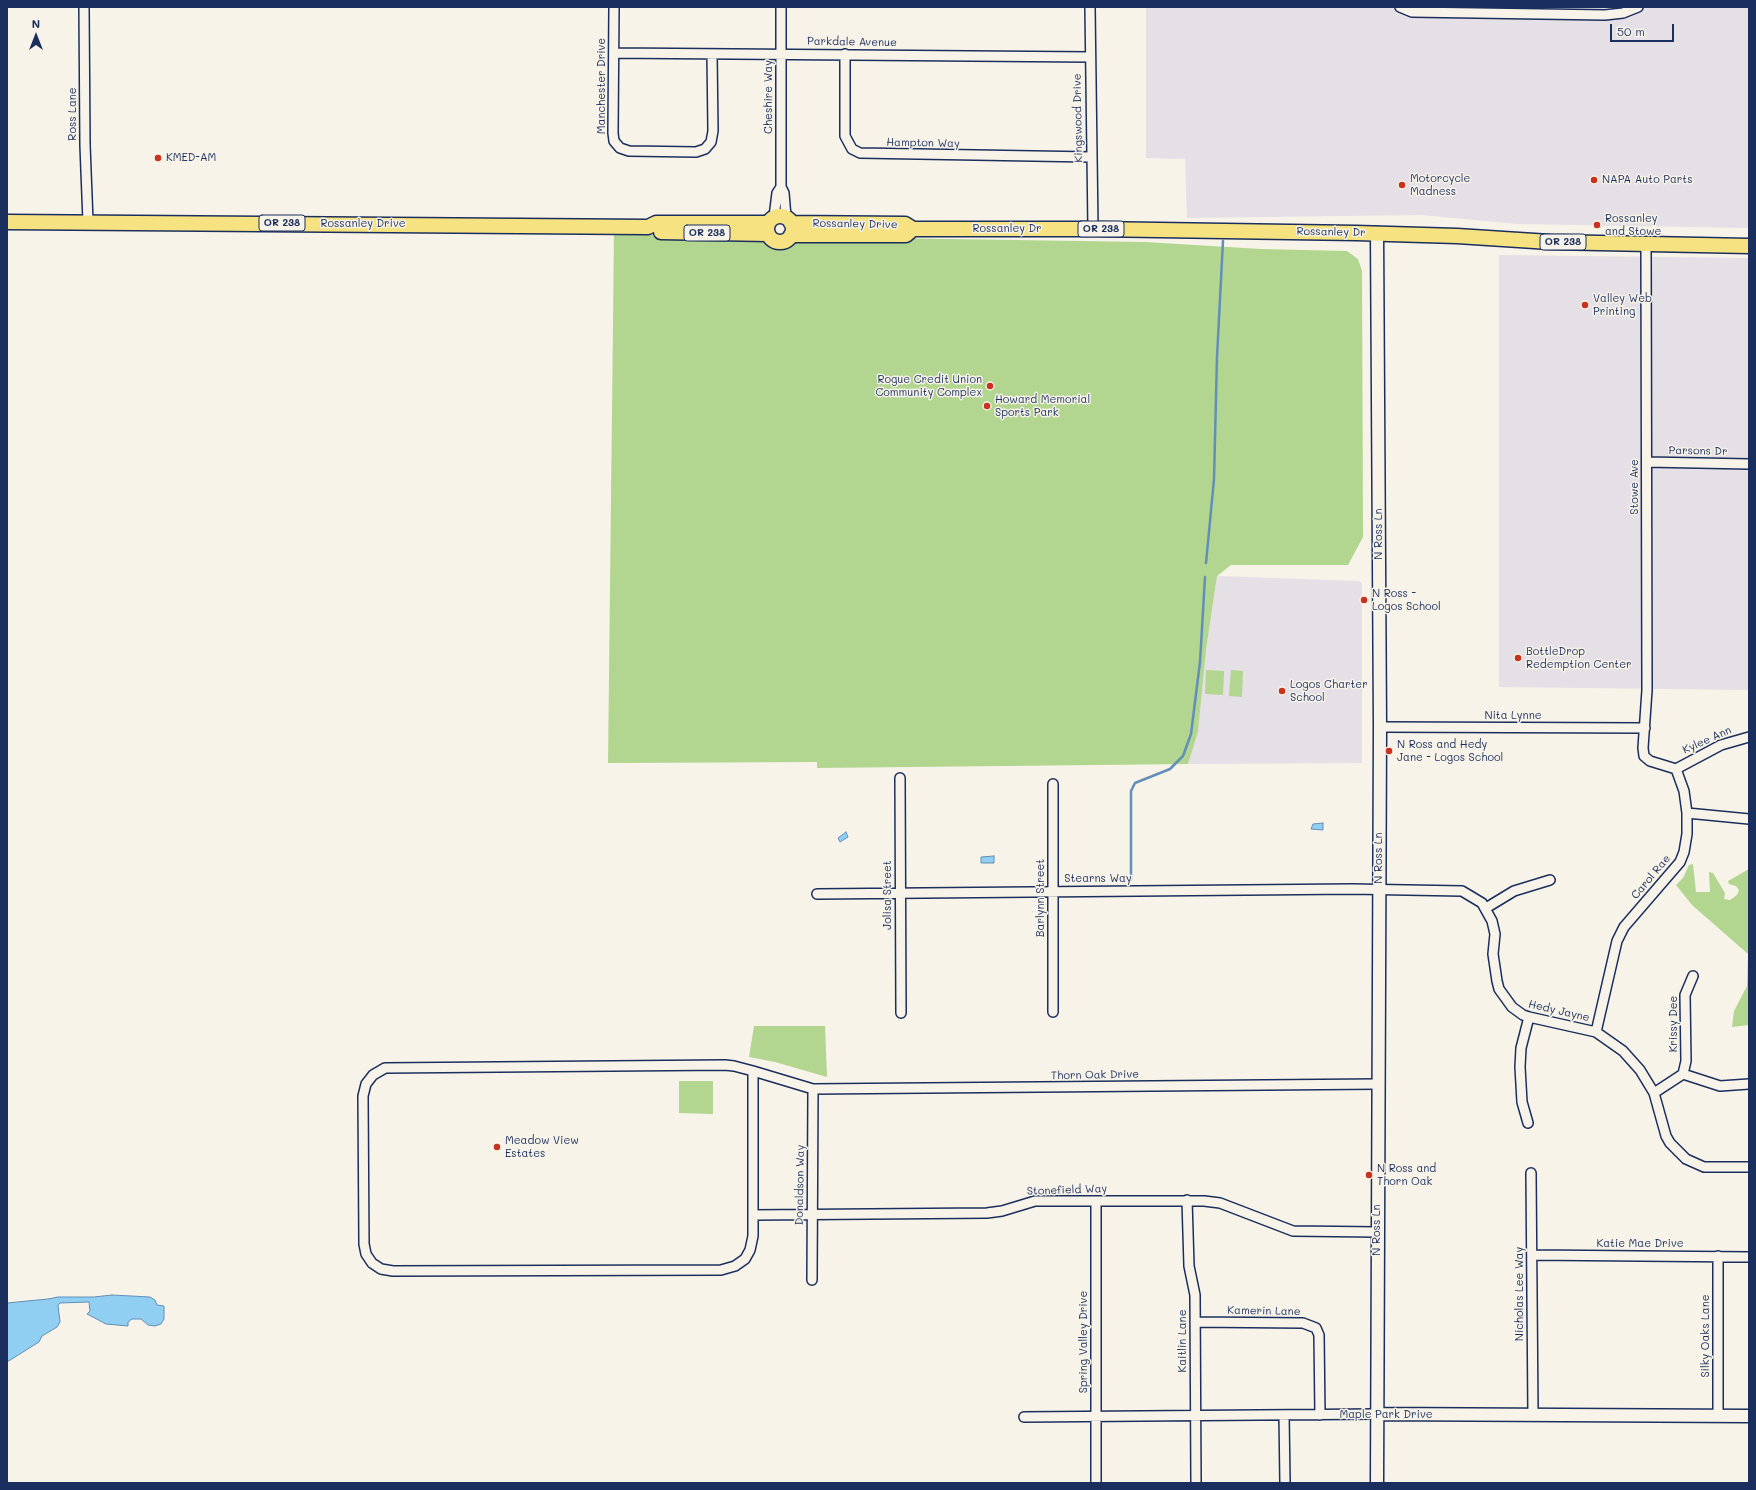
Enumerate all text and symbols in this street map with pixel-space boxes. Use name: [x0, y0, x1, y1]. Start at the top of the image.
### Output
north arrow: [16, 16, 56, 56]
text: N: [32, 16, 40, 31]
scale bar: [1612, 16, 1676, 42]
text: 50 m: [1617, 23, 1645, 39]
street label: Parkdale Avenue: [807, 35, 897, 49]
street label: Manchester Drive: [595, 38, 609, 134]
street label: Cheshire Way: [762, 60, 776, 134]
street label: Kingswood Drive: [1071, 73, 1085, 163]
street label: Ross Lane: [66, 87, 80, 141]
street label: Hampton Way: [886, 136, 960, 150]
place label: KMED-AM: [166, 151, 216, 165]
marker: KMED-AM: [153, 153, 163, 163]
place label: Motorcycle Madness: [1410, 172, 1470, 198]
place label: NAPA Auto Parts: [1602, 173, 1692, 187]
marker: NAPA Auto Parts: [1589, 175, 1599, 185]
marker: Motorcycle Madness: [1397, 180, 1407, 190]
place label: Rossanley and Stowe: [1605, 212, 1661, 238]
road number: OR 238: [259, 215, 305, 231]
street label: Rossanley Drive: [320, 217, 406, 231]
street label: Rossanley Drive: [812, 217, 898, 231]
marker: Rossanley and Stowe: [1592, 220, 1602, 230]
road number: OR 238: [1078, 221, 1124, 237]
street label: Rossanley Dr: [972, 222, 1042, 236]
road number: OR 238: [684, 225, 730, 241]
street label: Rossanley Dr: [1296, 225, 1366, 239]
road number: OR 238: [1540, 234, 1586, 250]
place label: Valley Web Printing: [1593, 292, 1652, 318]
marker: Valley Web Printing: [1580, 300, 1590, 310]
place label: Rogue Credit Union Community Complex: [875, 373, 982, 399]
marker: Rogue Credit Union Community Complex: [985, 381, 995, 391]
place label: Howard Memorial Sports Park: [995, 393, 1090, 419]
marker: Howard Memorial Sports Park: [982, 401, 992, 411]
street label: Parsons Dr: [1668, 444, 1728, 458]
street label: Stowe Ave: [1628, 459, 1642, 515]
street label: N Ross Ln: [1372, 508, 1386, 560]
place label: N Ross - Logos School: [1372, 587, 1441, 613]
marker: N Ross - Logos School: [1359, 595, 1369, 605]
place label: BottleDrop Redemption Center: [1526, 645, 1631, 671]
marker: BottleDrop Redemption Center: [1513, 653, 1523, 663]
place label: Logos Charter School: [1290, 678, 1368, 704]
marker: Logos Charter School: [1277, 686, 1287, 696]
street label: Nita Lynne: [1484, 709, 1542, 723]
street label: Kylee Ann: [1681, 723, 1733, 757]
place label: N Ross and Hedy Jane - Logos School: [1397, 738, 1503, 764]
marker: N Ross and Hedy Jane - Logos School: [1384, 746, 1394, 756]
street label: N Ross Ln: [1372, 832, 1386, 884]
street label: Carol Rae: [1629, 852, 1673, 902]
street label: Barlynn Street: [1034, 859, 1048, 937]
street label: Jolisa Street: [881, 860, 895, 930]
street label: Stearns Way: [1064, 872, 1132, 886]
street label: Krissy Dee: [1667, 996, 1681, 1052]
street label: Hedy Jayne: [1527, 998, 1591, 1024]
street label: Thorn Oak Drive: [1051, 1068, 1139, 1082]
place label: Meadow View Estates: [505, 1134, 579, 1160]
marker: Meadow View Estates: [492, 1142, 502, 1152]
street label: Donaldson Way: [793, 1145, 807, 1225]
place label: N Ross and Thorn Oak: [1377, 1162, 1436, 1188]
marker: N Ross and Thorn Oak: [1364, 1170, 1374, 1180]
street label: Stonefield Way: [1027, 1182, 1107, 1198]
street label: N Ross Ln: [1370, 1204, 1384, 1256]
street label: Katie Mae Drive: [1596, 1237, 1684, 1251]
street label: Nicholas Lee Way: [1513, 1247, 1527, 1341]
street label: Spring Valley Drive: [1077, 1291, 1091, 1393]
street label: Silky Oaks Lane: [1699, 1294, 1713, 1378]
street label: Kamerin Lane: [1227, 1304, 1301, 1318]
street label: Kaitlin Lane: [1176, 1309, 1190, 1373]
street label: Maple Park Drive: [1339, 1408, 1433, 1422]

